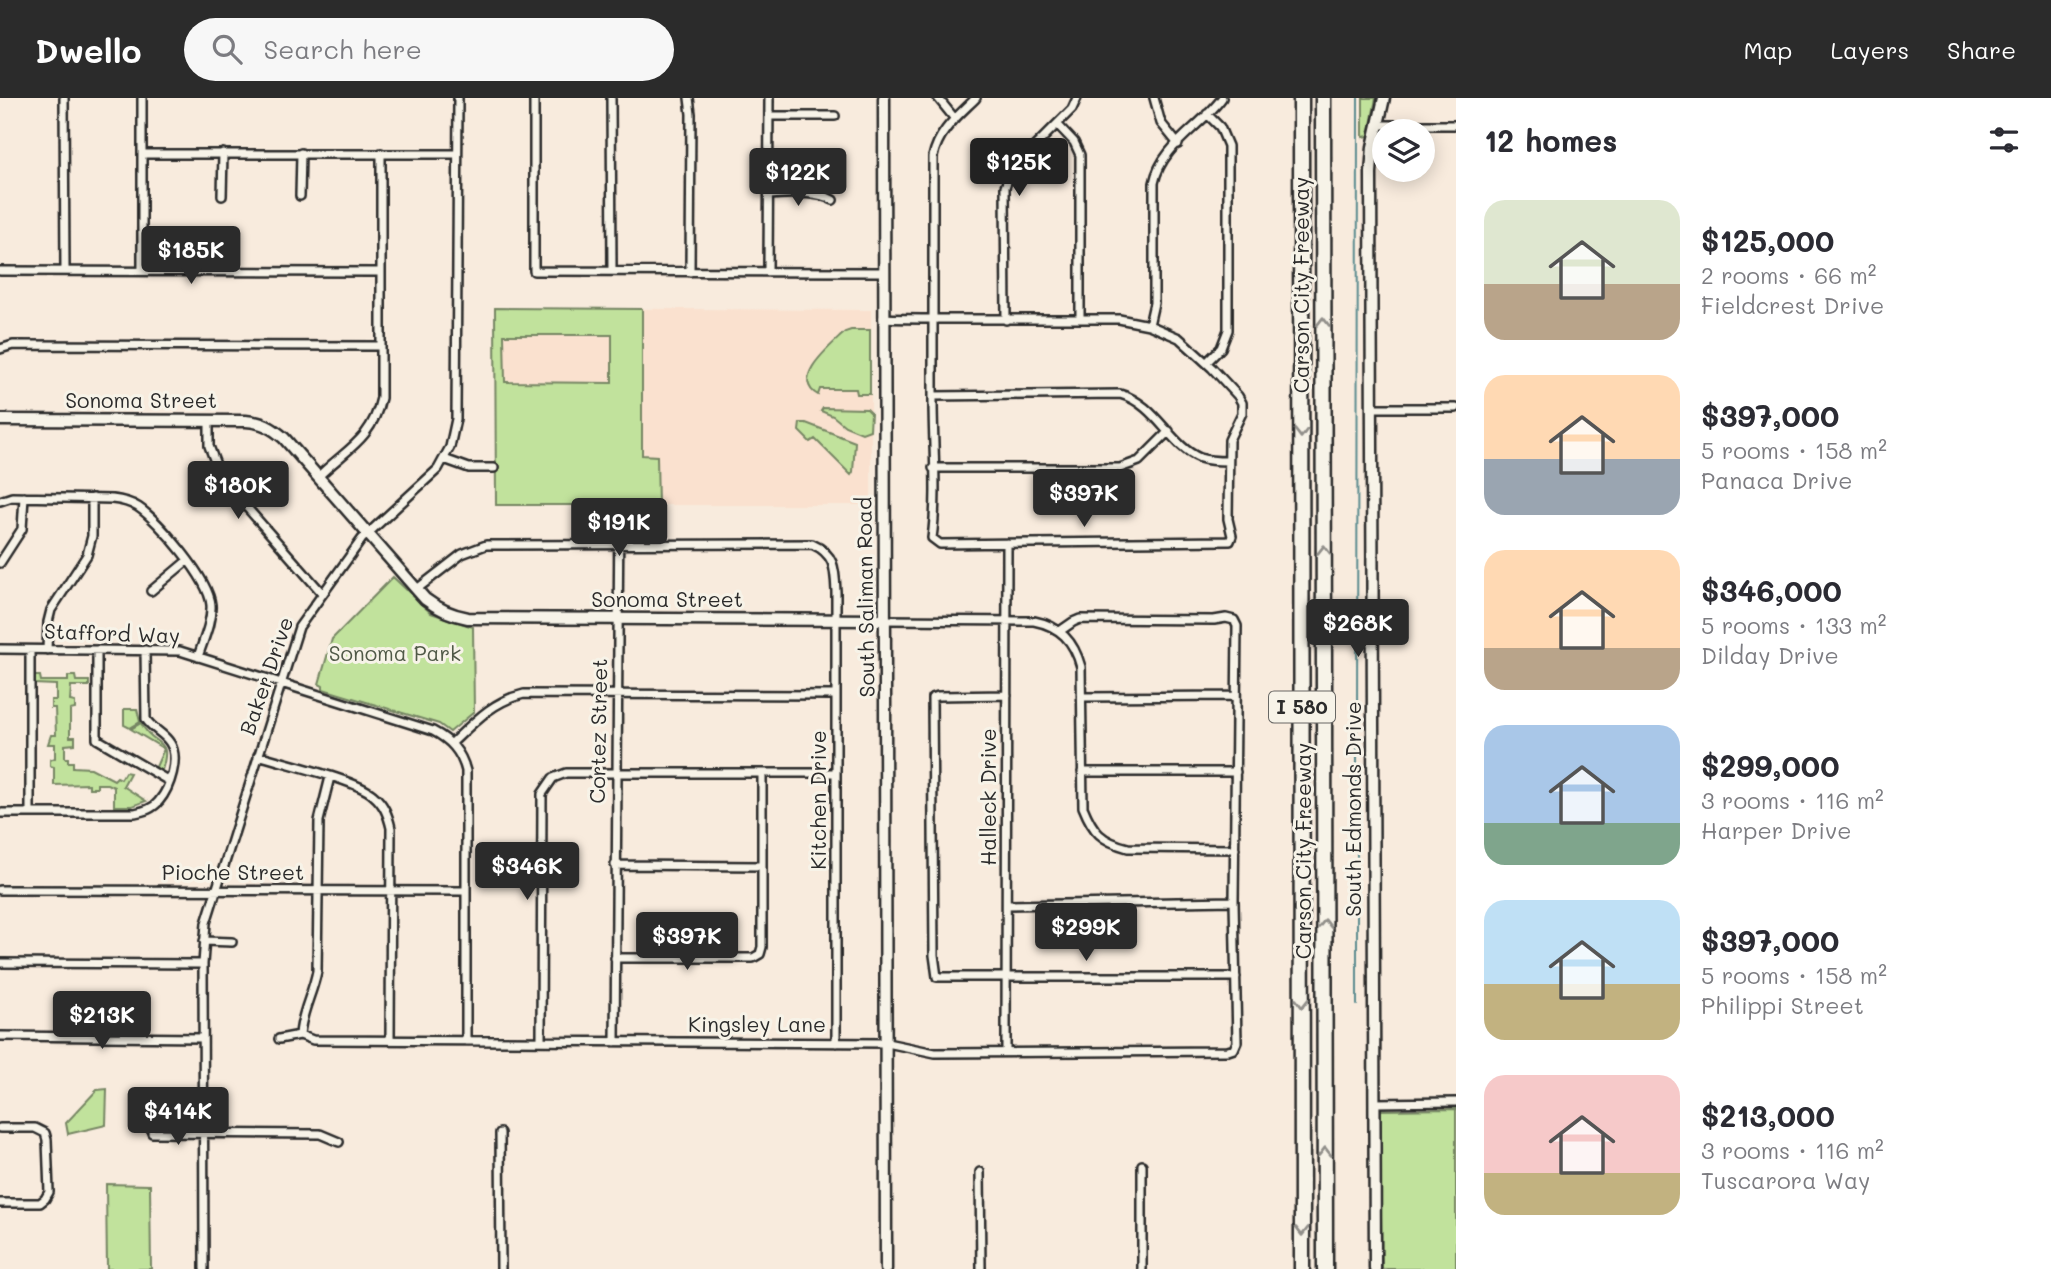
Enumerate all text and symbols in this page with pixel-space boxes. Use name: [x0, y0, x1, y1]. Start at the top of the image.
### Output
search box: [184, 18, 674, 81]
text: Dwello: [35, 28, 142, 71]
icon: search: [208, 30, 246, 68]
text: Search here: [264, 32, 422, 66]
text: Map: [1744, 34, 1792, 65]
text: Layers: [1830, 34, 1909, 65]
text: Share: [1947, 34, 2016, 65]
map controls: [1372, 119, 1435, 182]
button: layers: [1372, 119, 1435, 182]
text: 12 homes: [1484, 120, 1617, 160]
icon: filters: [1985, 121, 2023, 159]
pin: $125K: [970, 139, 1068, 198]
text: $125K: [986, 146, 1052, 176]
pin: $122K: [749, 148, 847, 208]
text: $122K: [765, 156, 831, 186]
street label: Carson City Freeway: [1287, 177, 1314, 393]
text: $125,000: [1701, 220, 1834, 260]
pin: $185K: [142, 226, 240, 286]
icon: home: [1540, 228, 1624, 312]
text: $185K: [157, 234, 225, 264]
text: 2 rooms · 66 m²: [1701, 260, 1876, 290]
text: Fieldcrest Drive: [1701, 290, 1884, 320]
one-way arrow: [1315, 317, 1331, 327]
street label: Sonoma Street: [65, 386, 217, 413]
text: $397,000: [1701, 395, 1839, 435]
icon: home: [1540, 403, 1624, 487]
one-way arrow: [1293, 428, 1309, 439]
text: 5 rooms · 158 m²: [1701, 435, 1887, 465]
pin: $180K: [189, 462, 287, 521]
text: Panaca Drive: [1701, 465, 1852, 495]
text: $180K: [204, 469, 272, 499]
pin: $397K: [1035, 470, 1133, 529]
text: $397K: [1049, 477, 1119, 507]
street label: South Saliman Road: [849, 496, 880, 698]
pin: $191K: [570, 498, 668, 558]
text: $191K: [587, 506, 651, 536]
one-way arrow: [1316, 544, 1332, 555]
text: $346,000: [1701, 570, 1842, 610]
icon: home: [1540, 578, 1624, 662]
street label: Sonoma Street: [591, 585, 743, 612]
pin: $268K: [1309, 600, 1407, 659]
text: $268K: [1323, 607, 1393, 637]
text: 5 rooms · 133 m²: [1701, 610, 1886, 640]
street label: Baker Drive: [233, 613, 298, 738]
street label: Stafford Way: [44, 617, 180, 648]
park label: Sonoma Park: [329, 639, 461, 666]
text: Dilday Drive: [1701, 640, 1839, 670]
street label: Cortez Street: [583, 658, 612, 804]
road number: I 580: [1269, 692, 1335, 722]
street label: South Edmonds Drive: [1339, 701, 1366, 917]
street label: Halleck Drive: [974, 728, 1001, 866]
street label: Kitchen Drive: [804, 730, 831, 870]
street label: Carson City Freeway: [1289, 743, 1316, 959]
text: $299,000: [1701, 745, 1839, 785]
icon: home: [1540, 753, 1624, 837]
text: 3 rooms · 116 m²: [1701, 785, 1884, 815]
text: Harper Drive: [1701, 815, 1851, 845]
pin: $346K: [478, 842, 576, 902]
text: $346K: [491, 850, 563, 880]
street label: Pioche Street: [162, 858, 304, 885]
pin: $299K: [1037, 904, 1135, 963]
text: $299K: [1051, 911, 1121, 941]
pin: $397K: [638, 912, 736, 972]
one-way arrow: [1317, 919, 1333, 929]
text: $397K: [652, 920, 722, 950]
text: $397,000: [1701, 920, 1839, 960]
icon: home: [1540, 928, 1624, 1012]
text: 5 rooms · 158 m²: [1701, 960, 1887, 990]
text: Philippi Street: [1701, 990, 1864, 1020]
pin: $213K: [53, 992, 151, 1051]
text: $213K: [69, 999, 135, 1029]
one-way arrow: [1294, 999, 1310, 1009]
street label: Kingsley Lane: [688, 1010, 826, 1037]
pin: $414K: [129, 1088, 227, 1147]
text: $414K: [144, 1095, 212, 1125]
text: $213,000: [1701, 1095, 1835, 1135]
icon: home: [1540, 1103, 1624, 1187]
text: 3 rooms · 116 m²: [1701, 1135, 1884, 1165]
one-way arrow: [1317, 1146, 1333, 1157]
text: Tuscarora Way: [1701, 1165, 1870, 1195]
one-way arrow: [1294, 1226, 1310, 1237]

